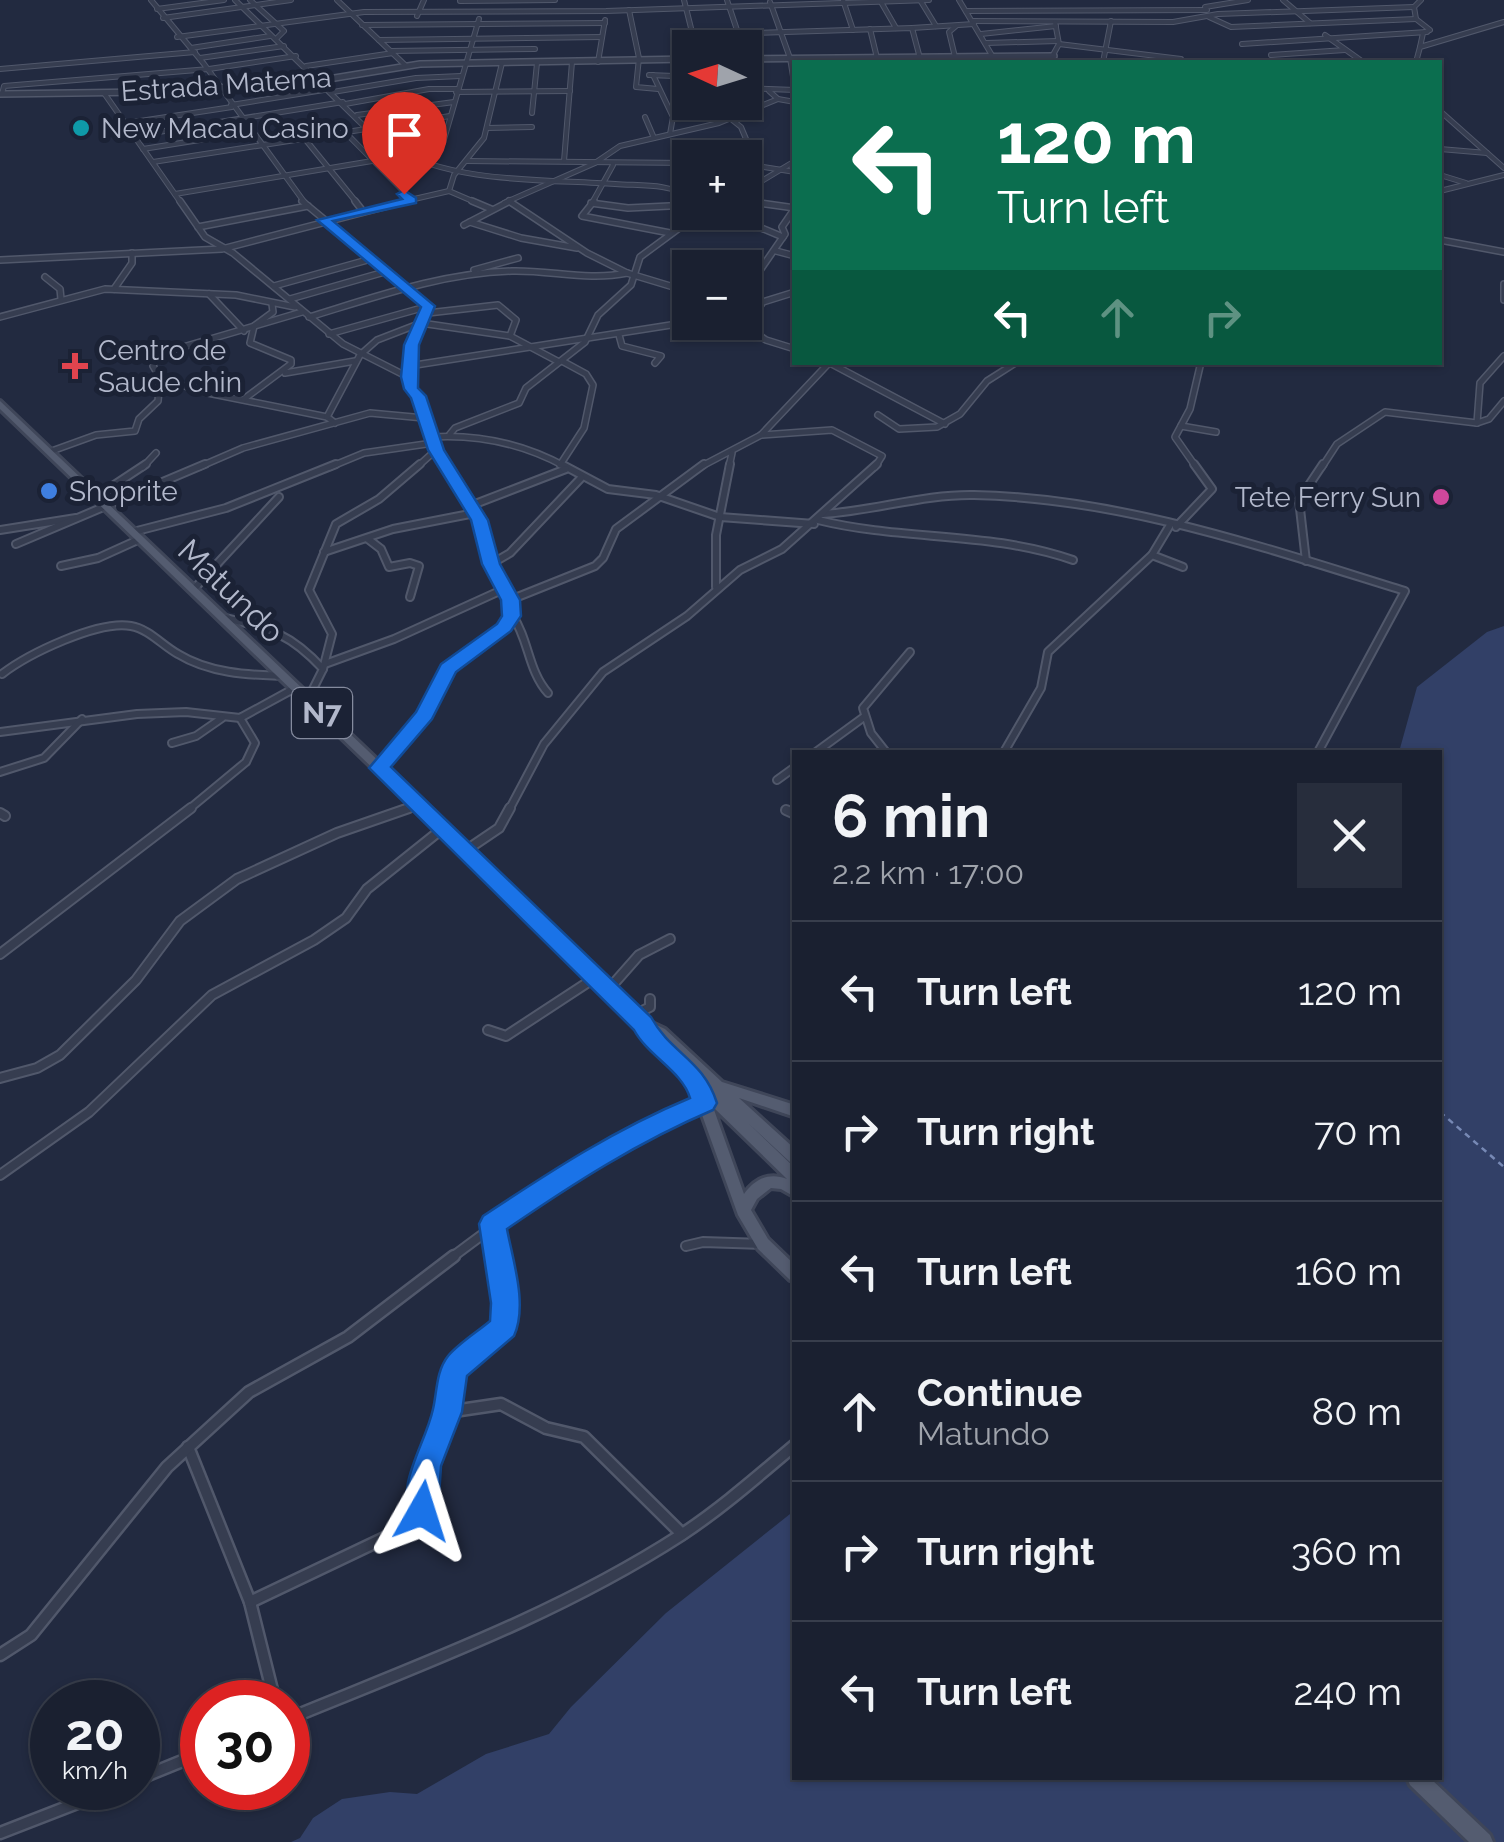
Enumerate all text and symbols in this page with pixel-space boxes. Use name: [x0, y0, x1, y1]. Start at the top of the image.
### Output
north arrow: [672, 30, 762, 120]
map controls: [672, 30, 762, 340]
street label: Estrada Matema: [120, 61, 332, 108]
pin: [362, 92, 447, 195]
text: 120 m: [997, 97, 1196, 179]
icon: left: [832, 100, 962, 230]
icon: arrive: [377, 107, 432, 162]
place label: New Macau Casino: [101, 112, 349, 145]
marker: New Macau Casino: [70, 117, 92, 139]
button: +: [672, 140, 762, 230]
text: Turn left: [997, 181, 1169, 234]
button: −: [672, 250, 762, 340]
icon: left: [985, 290, 1040, 345]
icon: ahead: [1090, 290, 1145, 345]
icon: right: [1195, 290, 1250, 345]
place label: Centro de Saude chin: [98, 334, 242, 399]
marker: Centro de Saude chin: [62, 353, 88, 379]
place label: Shoprite: [69, 475, 178, 508]
marker: Shoprite: [38, 480, 60, 502]
place label: Tete Ferry Sun: [1235, 481, 1421, 514]
marker: Tete Ferry Sun: [1430, 486, 1452, 508]
street label: Matundo: [171, 531, 292, 650]
road number: N7: [292, 688, 352, 738]
text: 6 min: [832, 781, 990, 851]
button: close: [1297, 783, 1402, 888]
text: 2.2 km · 17:00: [832, 854, 1024, 891]
icon: left: [832, 964, 887, 1019]
text: Turn left: [917, 969, 1072, 1014]
text: 120 m: [1298, 969, 1402, 1014]
icon: right: [832, 1104, 887, 1159]
text: Turn right: [917, 1109, 1094, 1154]
text: 70 m: [1314, 1109, 1402, 1154]
icon: left: [832, 1244, 887, 1299]
text: Turn left: [917, 1249, 1072, 1294]
text: 160 m: [1295, 1249, 1402, 1294]
text: Continue: [917, 1370, 1082, 1415]
icon: ahead: [832, 1384, 887, 1439]
text: 80 m: [1312, 1389, 1402, 1434]
text: Matundo: [917, 1415, 1050, 1452]
position arrow: [370, 1459, 474, 1563]
icon: right: [832, 1524, 887, 1579]
text: Turn right: [917, 1529, 1094, 1574]
text: 360 m: [1291, 1529, 1402, 1574]
icon: left: [832, 1664, 887, 1719]
text: Turn left: [917, 1669, 1072, 1714]
text: 240 m: [1294, 1669, 1402, 1714]
speed limit sign: 30: [180, 1680, 310, 1810]
text: 20: [66, 1703, 124, 1762]
text: km/h: [62, 1755, 128, 1785]

